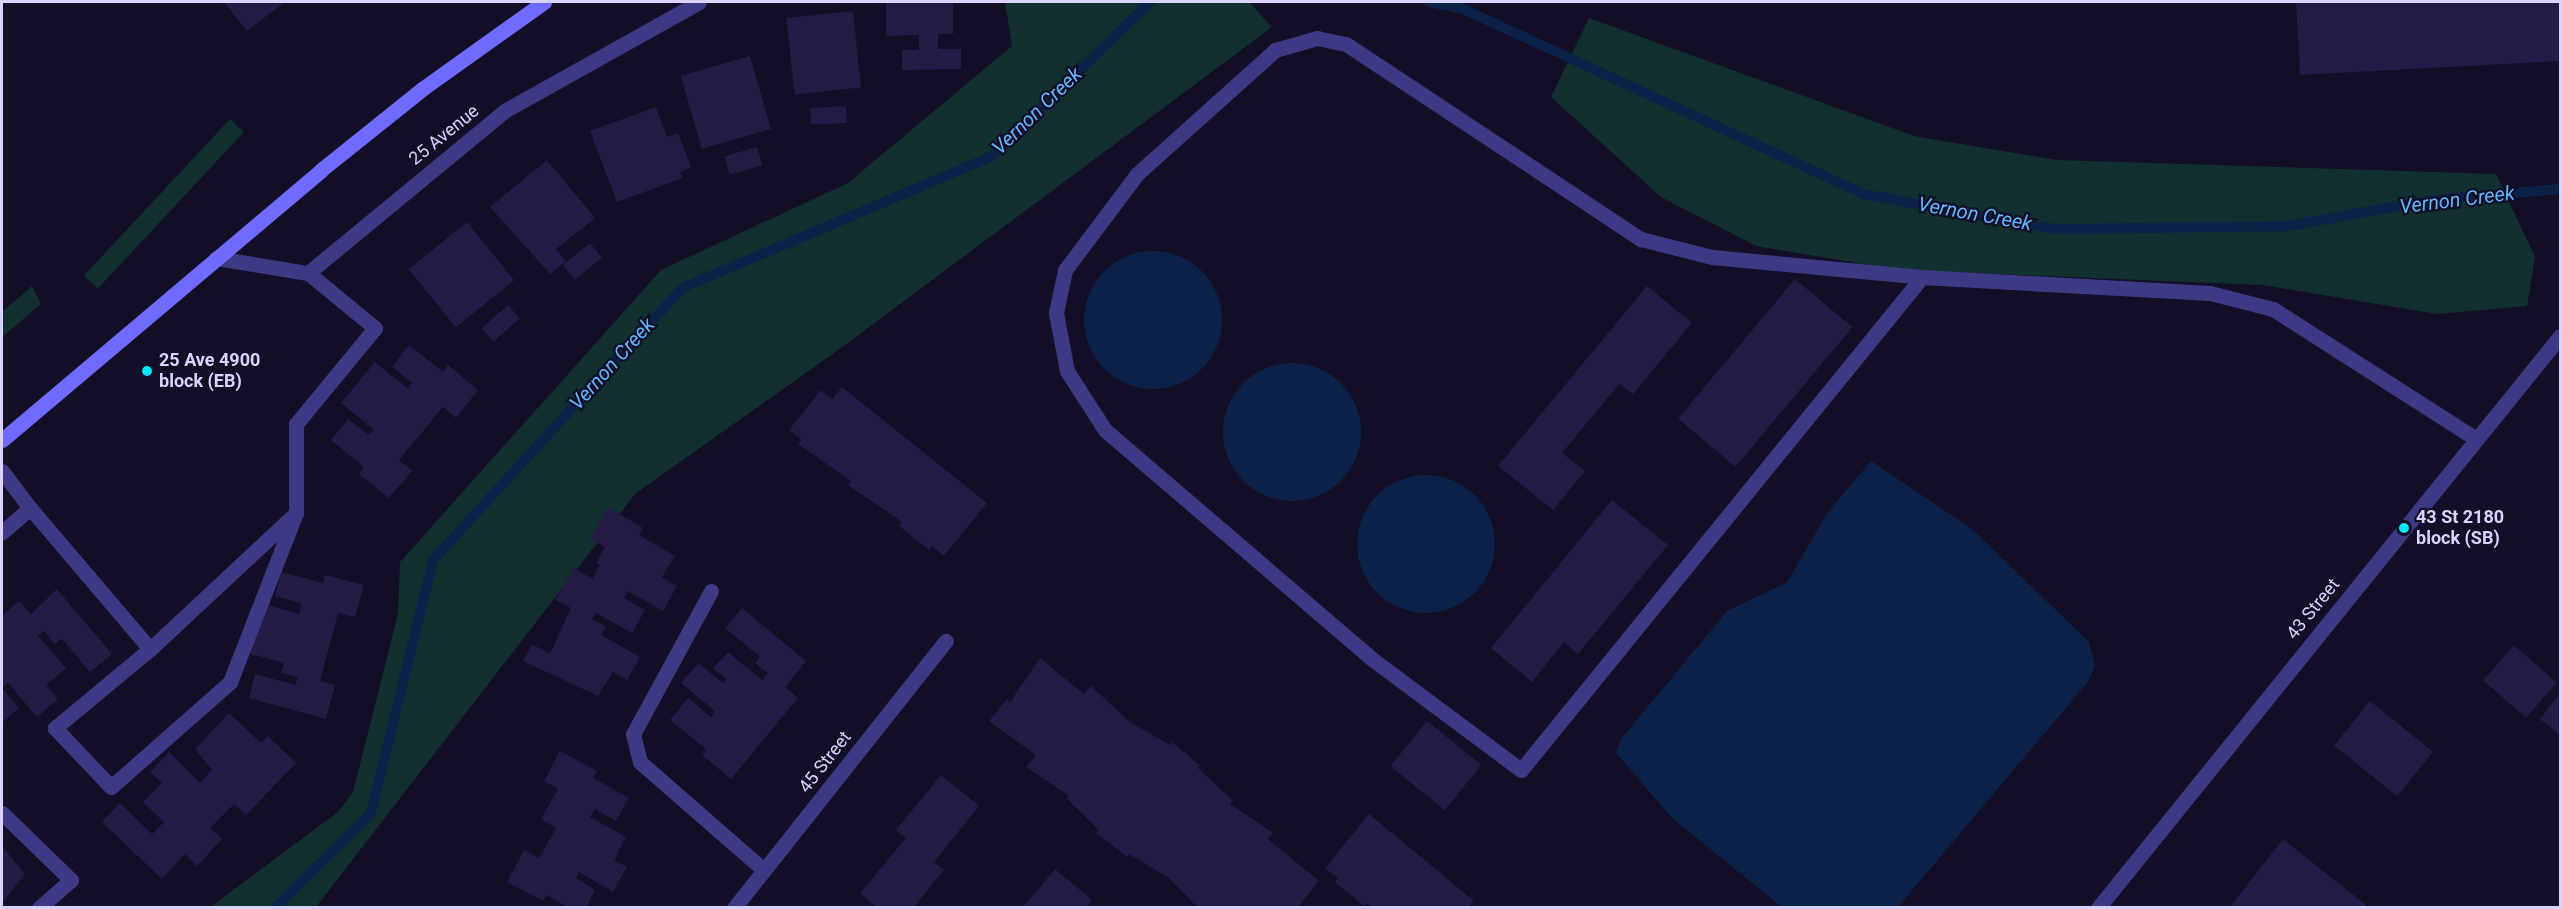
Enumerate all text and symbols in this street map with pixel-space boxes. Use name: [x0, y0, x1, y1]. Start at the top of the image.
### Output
water label: Vernon Creek: [987, 62, 1087, 160]
street label: 25 Avenue: [405, 100, 483, 170]
water label: Vernon Creek: [2398, 181, 2516, 219]
water label: Vernon Creek: [1916, 192, 2034, 236]
water label: Vernon Creek: [564, 313, 660, 415]
place label: 25 Ave 4900 block (EB): [159, 350, 260, 392]
marker: 25 Ave 4900 block (EB): [140, 364, 154, 378]
place label: 43 St 2180 block (SB): [2416, 507, 2504, 550]
marker: 43 St 2180 block (SB): [2397, 521, 2411, 535]
street label: 43 Street: [2282, 574, 2344, 644]
street label: 45 Street: [794, 727, 856, 797]

